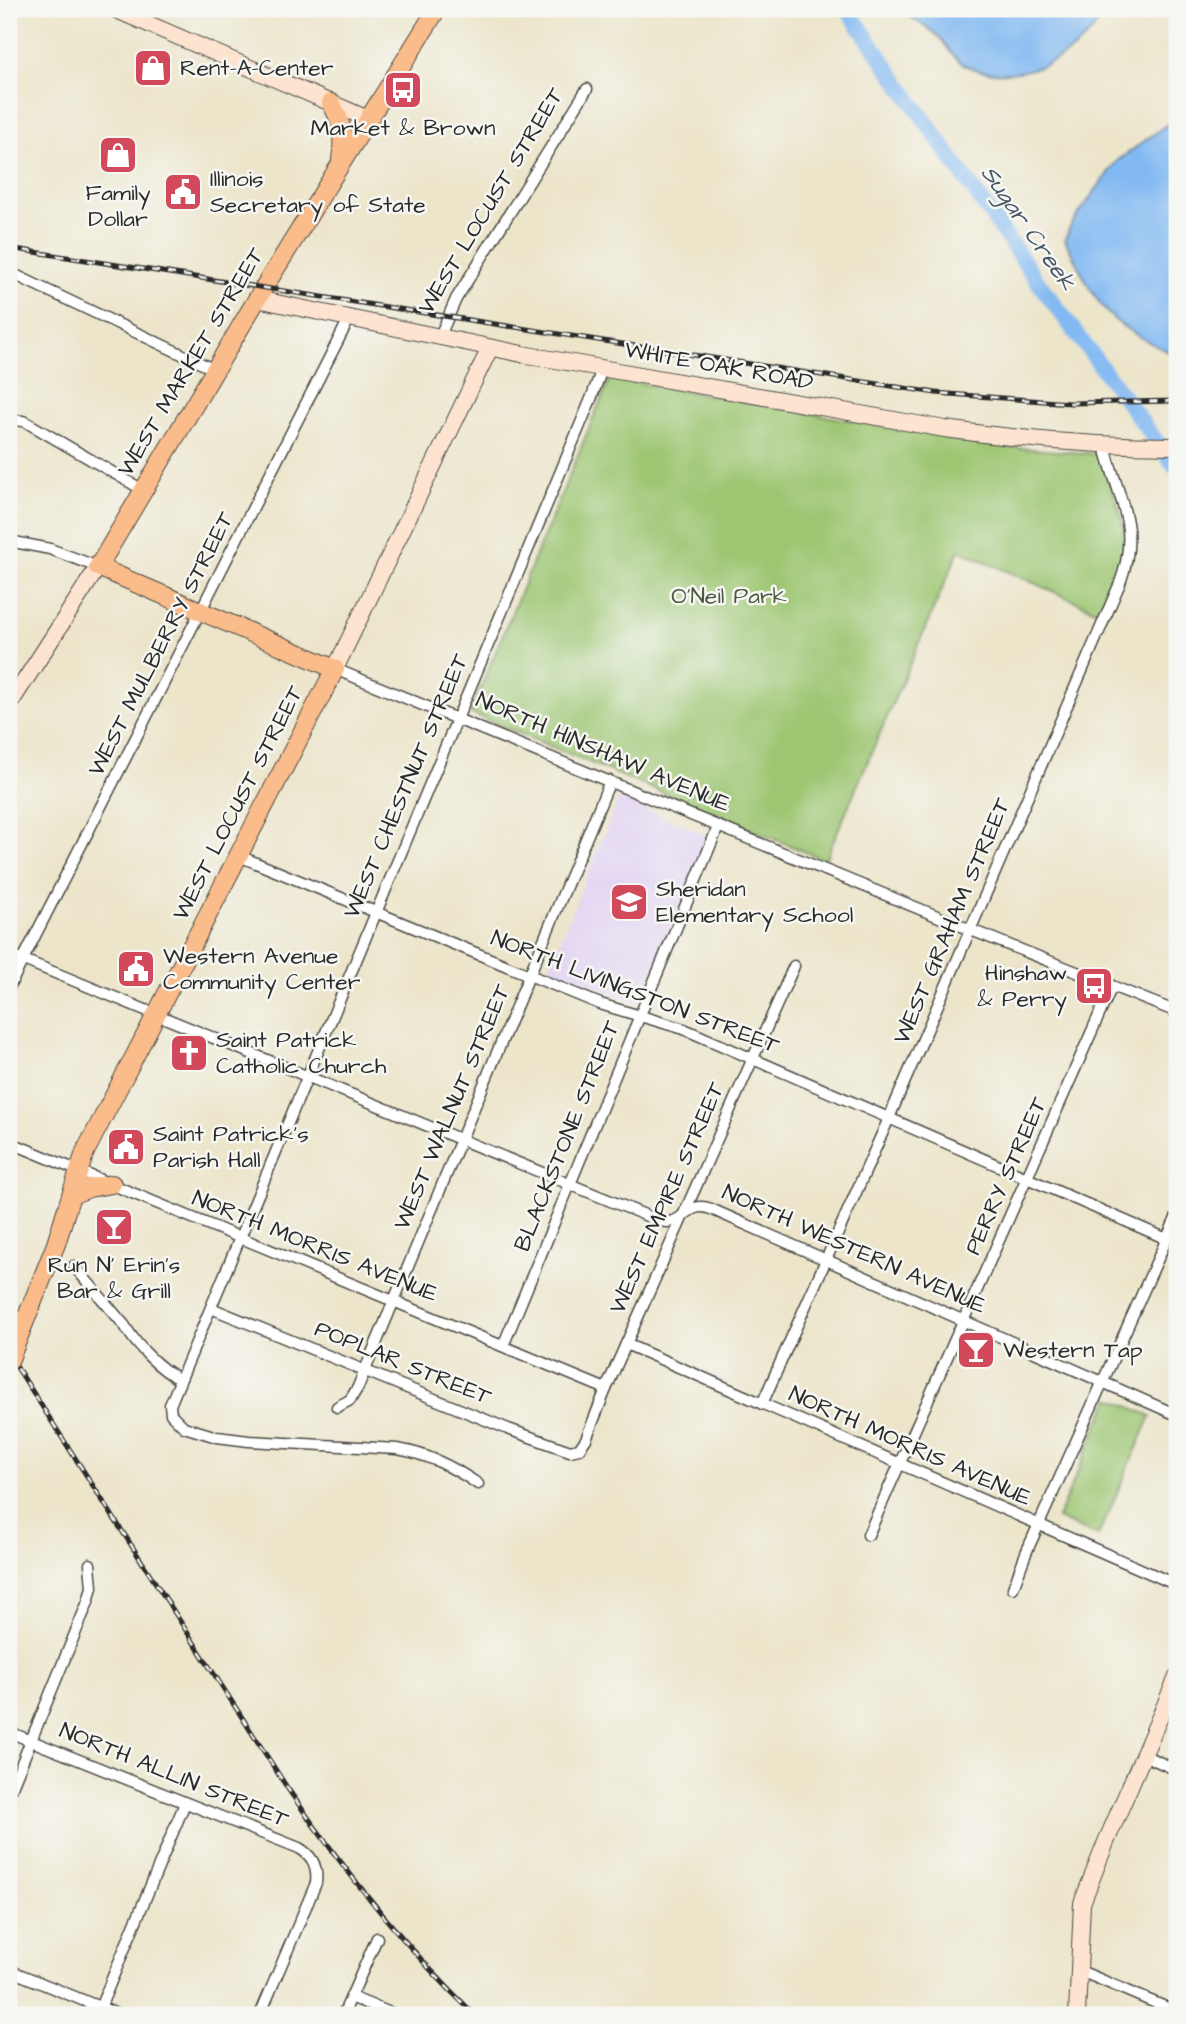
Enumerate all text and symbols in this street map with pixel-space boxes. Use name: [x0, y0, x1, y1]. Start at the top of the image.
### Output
shop icon: Rent-A-Center: [132, 47, 174, 89]
place label: Rent-A-Center: [180, 52, 334, 84]
bus stop icon: Market & Brown: [382, 69, 424, 111]
street label: WEST LOCUST STREET: [410, 81, 572, 320]
place label: Market & Brown: [310, 112, 496, 144]
shop icon: Family Dollar: [97, 134, 139, 176]
water label: Sugar Creek: [971, 158, 1085, 299]
place label: Illinois Secretary of State: [210, 163, 426, 222]
public building icon: Illinois Secretary of State: [162, 171, 204, 213]
place label: Family Dollar: [85, 177, 151, 235]
street label: WEST MARKET STREET: [110, 241, 272, 482]
street label: WHITE OAK ROAD: [622, 334, 816, 398]
street label: WEST MULBERRY STREET: [80, 506, 242, 782]
park label: O'Neil Park: [671, 580, 787, 612]
street label: WEST CHESTNUT STREET: [336, 648, 477, 923]
street label: WEST LOCUST STREET: [165, 680, 311, 926]
street label: NORTH HINSHAW AVENUE: [471, 684, 735, 820]
street label: WEST GRAHAM STREET: [886, 792, 1019, 1049]
place label: Sheridan Elementary School: [656, 873, 853, 932]
school or university icon: Sheridan Elementary School: [608, 881, 650, 923]
street label: NORTH LIVINGSTON STREET: [486, 922, 784, 1062]
place label: Western Avenue Community Center: [163, 940, 361, 999]
public building icon: Western Avenue Community Center: [115, 948, 157, 990]
place label: Hinshaw & Perry: [977, 957, 1067, 1016]
bus stop icon: Hinshaw & Perry: [1073, 965, 1115, 1007]
street label: WEST WALNUT STREET: [386, 979, 519, 1235]
street label: BLACKSTONE STREET: [506, 1015, 628, 1256]
place label: Saint Patrick Catholic Church: [216, 1024, 387, 1082]
church icon: Saint Patrick Catholic Church: [168, 1032, 210, 1074]
street label: WEST EMPIRE STREET: [601, 1076, 733, 1319]
street label: PERRY STREET: [957, 1091, 1055, 1260]
place label: Saint Patrick's Parish Hall: [153, 1118, 309, 1176]
public building icon: Saint Patrick's Parish Hall: [105, 1126, 147, 1168]
street label: NORTH WESTERN AVENUE: [717, 1176, 991, 1322]
street label: NORTH MORRIS AVENUE: [187, 1182, 443, 1310]
bar icon: Run N' Erin's Bar & Grill: [93, 1206, 135, 1248]
place label: Run N' Erin's Bar & Grill: [48, 1249, 180, 1307]
street label: POPLAR STREET: [310, 1313, 497, 1413]
bar icon: Western Tap: [955, 1329, 997, 1371]
place label: Western Tap: [1003, 1334, 1143, 1366]
street label: NORTH MORRIS AVENUE: [784, 1378, 1037, 1514]
street label: NORTH ALLIN STREET: [55, 1714, 294, 1836]

